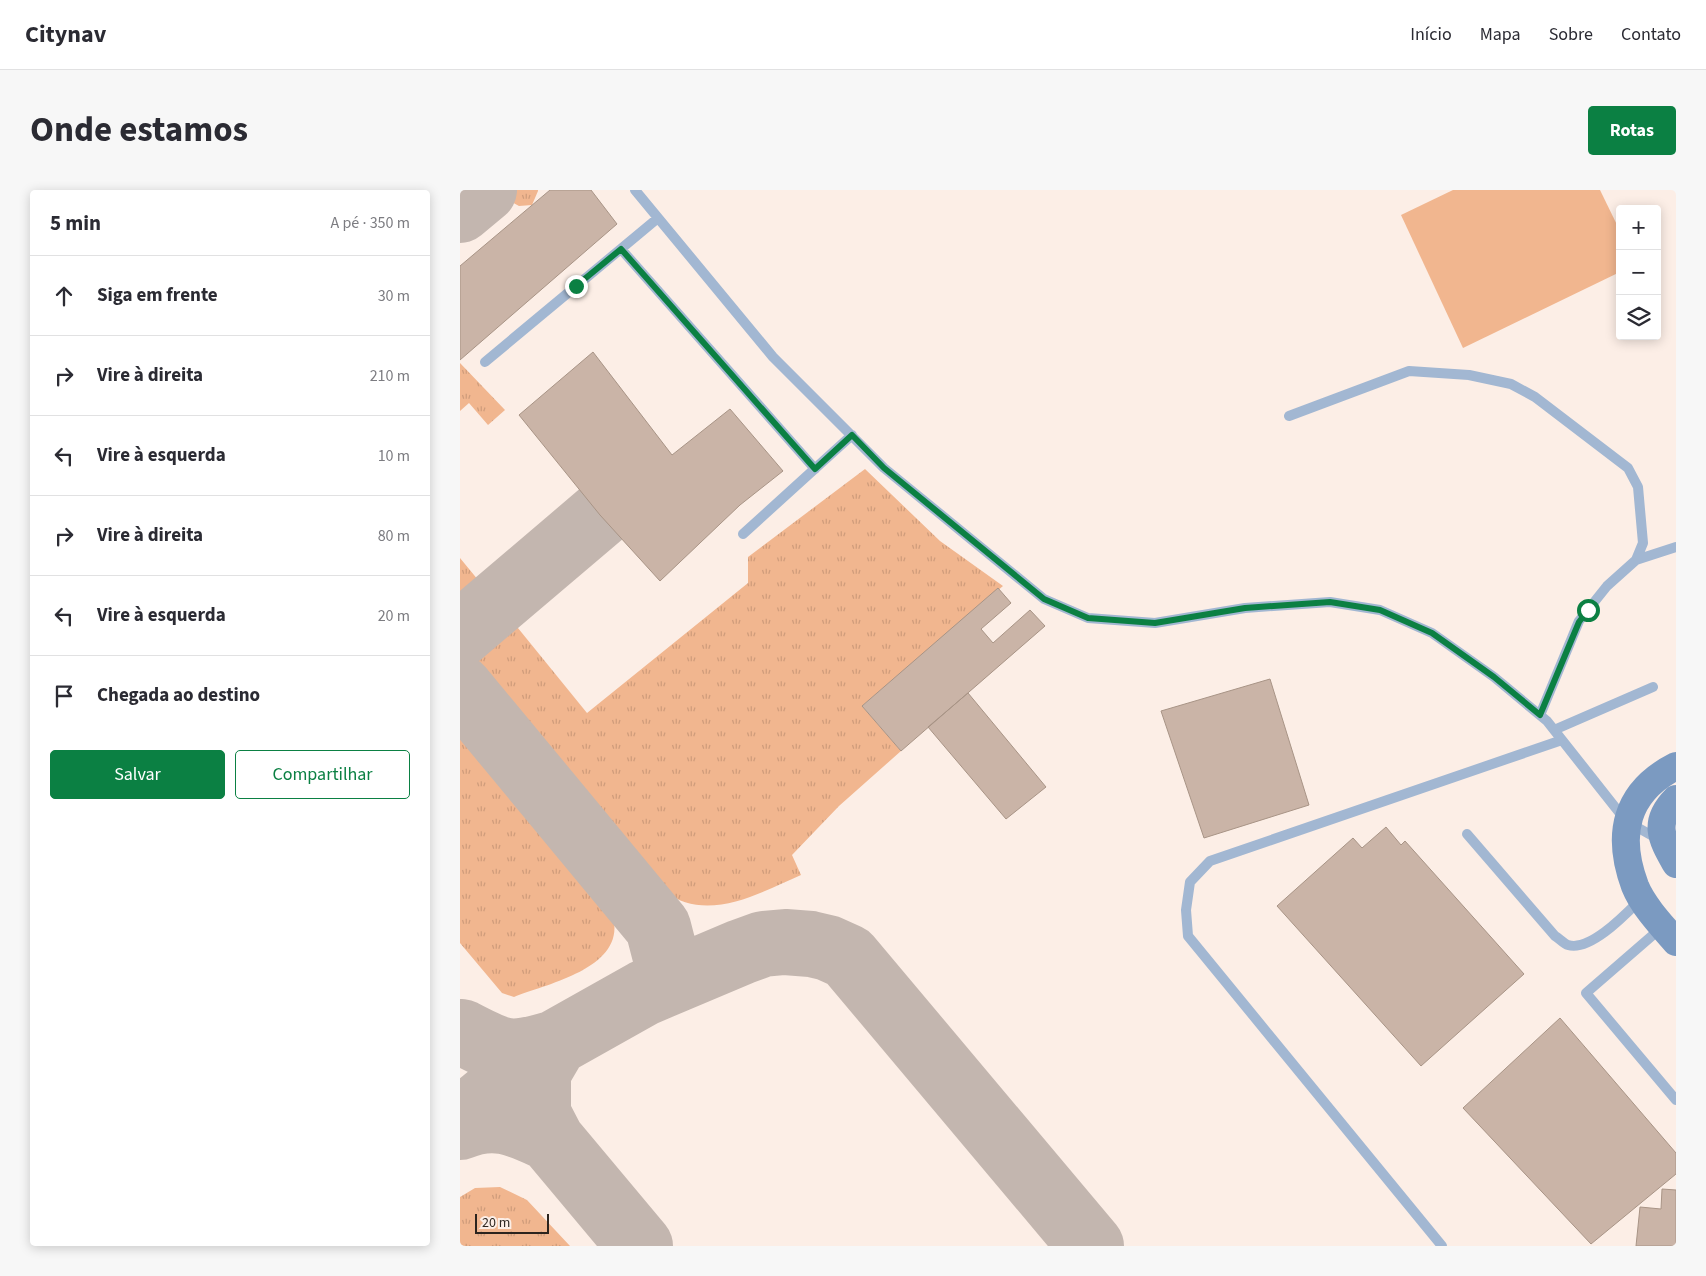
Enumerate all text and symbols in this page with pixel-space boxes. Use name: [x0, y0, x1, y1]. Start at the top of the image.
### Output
text: Citynav: [25, 17, 106, 52]
text: Início: [1410, 22, 1452, 47]
text: Mapa: [1480, 22, 1521, 47]
text: Sobre: [1549, 22, 1593, 47]
text: Contato: [1621, 22, 1681, 47]
text: Onde estamos: [30, 105, 248, 155]
button: Rotas: [1588, 106, 1676, 155]
map controls: [1616, 205, 1661, 340]
button: +: [1616, 205, 1661, 250]
text: 5 min: [50, 208, 101, 238]
text: A pé · 350 m: [331, 212, 410, 234]
button: −: [1616, 250, 1661, 295]
route end: [565, 275, 588, 298]
icon: ahead: [50, 282, 78, 310]
text: Siga em frente: [97, 282, 218, 309]
text: 30 m: [378, 285, 410, 307]
button: layers: [1616, 295, 1661, 340]
icon: right: [50, 362, 78, 390]
text: Vire à direita: [97, 362, 203, 389]
text: 210 m: [370, 365, 410, 387]
icon: left: [50, 442, 78, 470]
text: Vire à esquerda: [97, 442, 226, 469]
text: 10 m: [378, 445, 410, 467]
icon: right: [50, 522, 78, 550]
text: Vire à direita: [97, 522, 203, 549]
text: 80 m: [378, 525, 410, 547]
route start: [1577, 599, 1600, 622]
icon: left: [50, 602, 78, 630]
text: Vire à esquerda: [97, 602, 226, 629]
text: 20 m: [378, 605, 410, 627]
icon: arrive: [50, 682, 78, 710]
text: Chegada ao destino: [97, 682, 260, 709]
button: Salvar: [50, 750, 225, 799]
button: Compartilhar: [235, 750, 410, 799]
scale bar: [475, 1211, 549, 1234]
text: 20 m: [482, 1213, 510, 1233]

